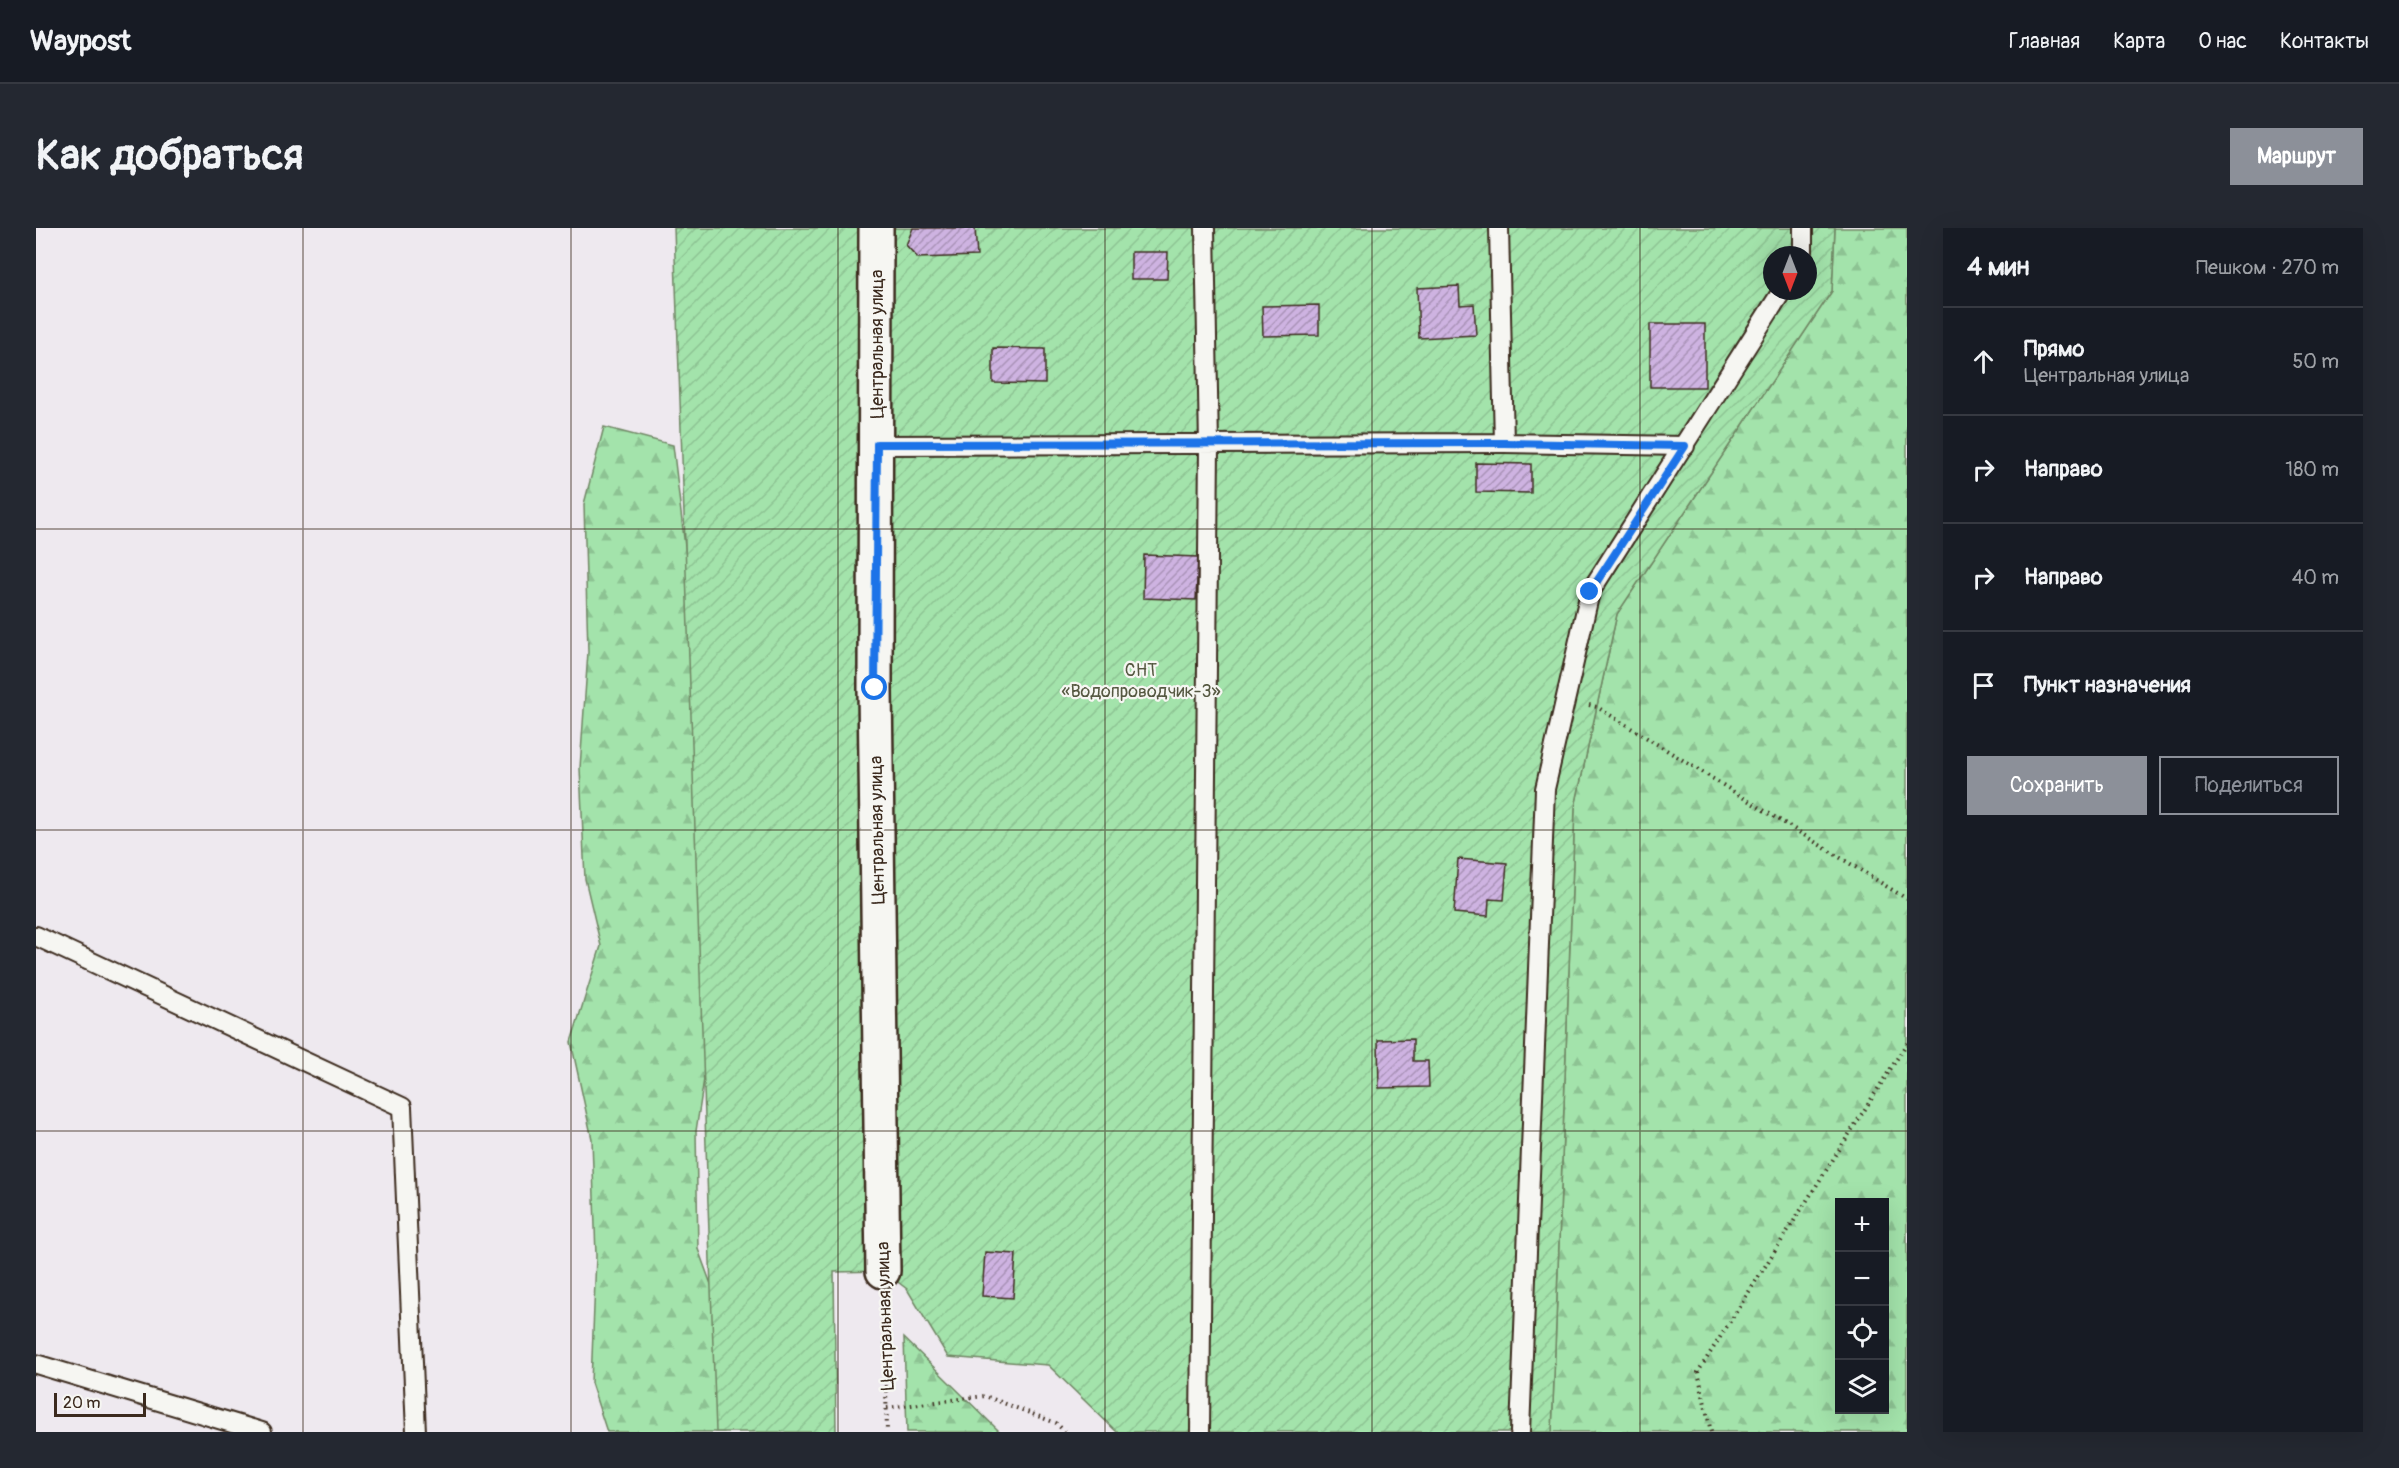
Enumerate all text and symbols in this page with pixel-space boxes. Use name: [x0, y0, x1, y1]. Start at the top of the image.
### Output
text: Waypost: [30, 24, 131, 59]
text: Главная: [2009, 28, 2080, 55]
text: Карта: [2113, 28, 2165, 55]
text: О нас: [2198, 28, 2247, 55]
text: Контакты: [2280, 28, 2369, 55]
button: Маршрут: [2230, 128, 2363, 185]
text: Как добраться: [36, 130, 303, 182]
north arrow: [1763, 246, 1817, 300]
text: 4 мин: [1967, 251, 2029, 283]
text: Пешком · 270 m: [2196, 255, 2339, 280]
street label: Центральная улица: [866, 270, 889, 418]
text: Прямо: [2024, 335, 2084, 363]
icon: ahead: [1967, 345, 2000, 378]
text: 50 m: [2292, 349, 2339, 374]
text: Центральная улица: [2024, 363, 2189, 388]
icon: right: [1967, 453, 2000, 486]
text: Направо: [2024, 455, 2103, 483]
text: 180 m: [2285, 457, 2339, 482]
icon: right: [1967, 561, 2000, 594]
text: Направо: [2024, 563, 2103, 591]
text: 40 m: [2292, 565, 2339, 590]
route end: [1576, 578, 1602, 604]
park label: СНТ «Водопроводчик-3»: [1061, 659, 1221, 703]
icon: arrive: [1967, 669, 2000, 702]
text: Пункт назначения: [2024, 671, 2191, 699]
route start: [861, 674, 887, 700]
street label: Центральная улица: [865, 755, 890, 905]
button: Сохранить: [1967, 756, 2147, 815]
button: Поделиться: [2159, 756, 2339, 815]
map controls: [1835, 1198, 1889, 1414]
button: +: [1835, 1198, 1889, 1252]
street label: Центральная улица: [871, 1241, 900, 1391]
button: −: [1835, 1252, 1889, 1306]
button: locate: [1835, 1306, 1889, 1360]
button: layers: [1835, 1360, 1889, 1414]
scale bar: [54, 1390, 146, 1418]
text: 20 m: [63, 1393, 101, 1413]

